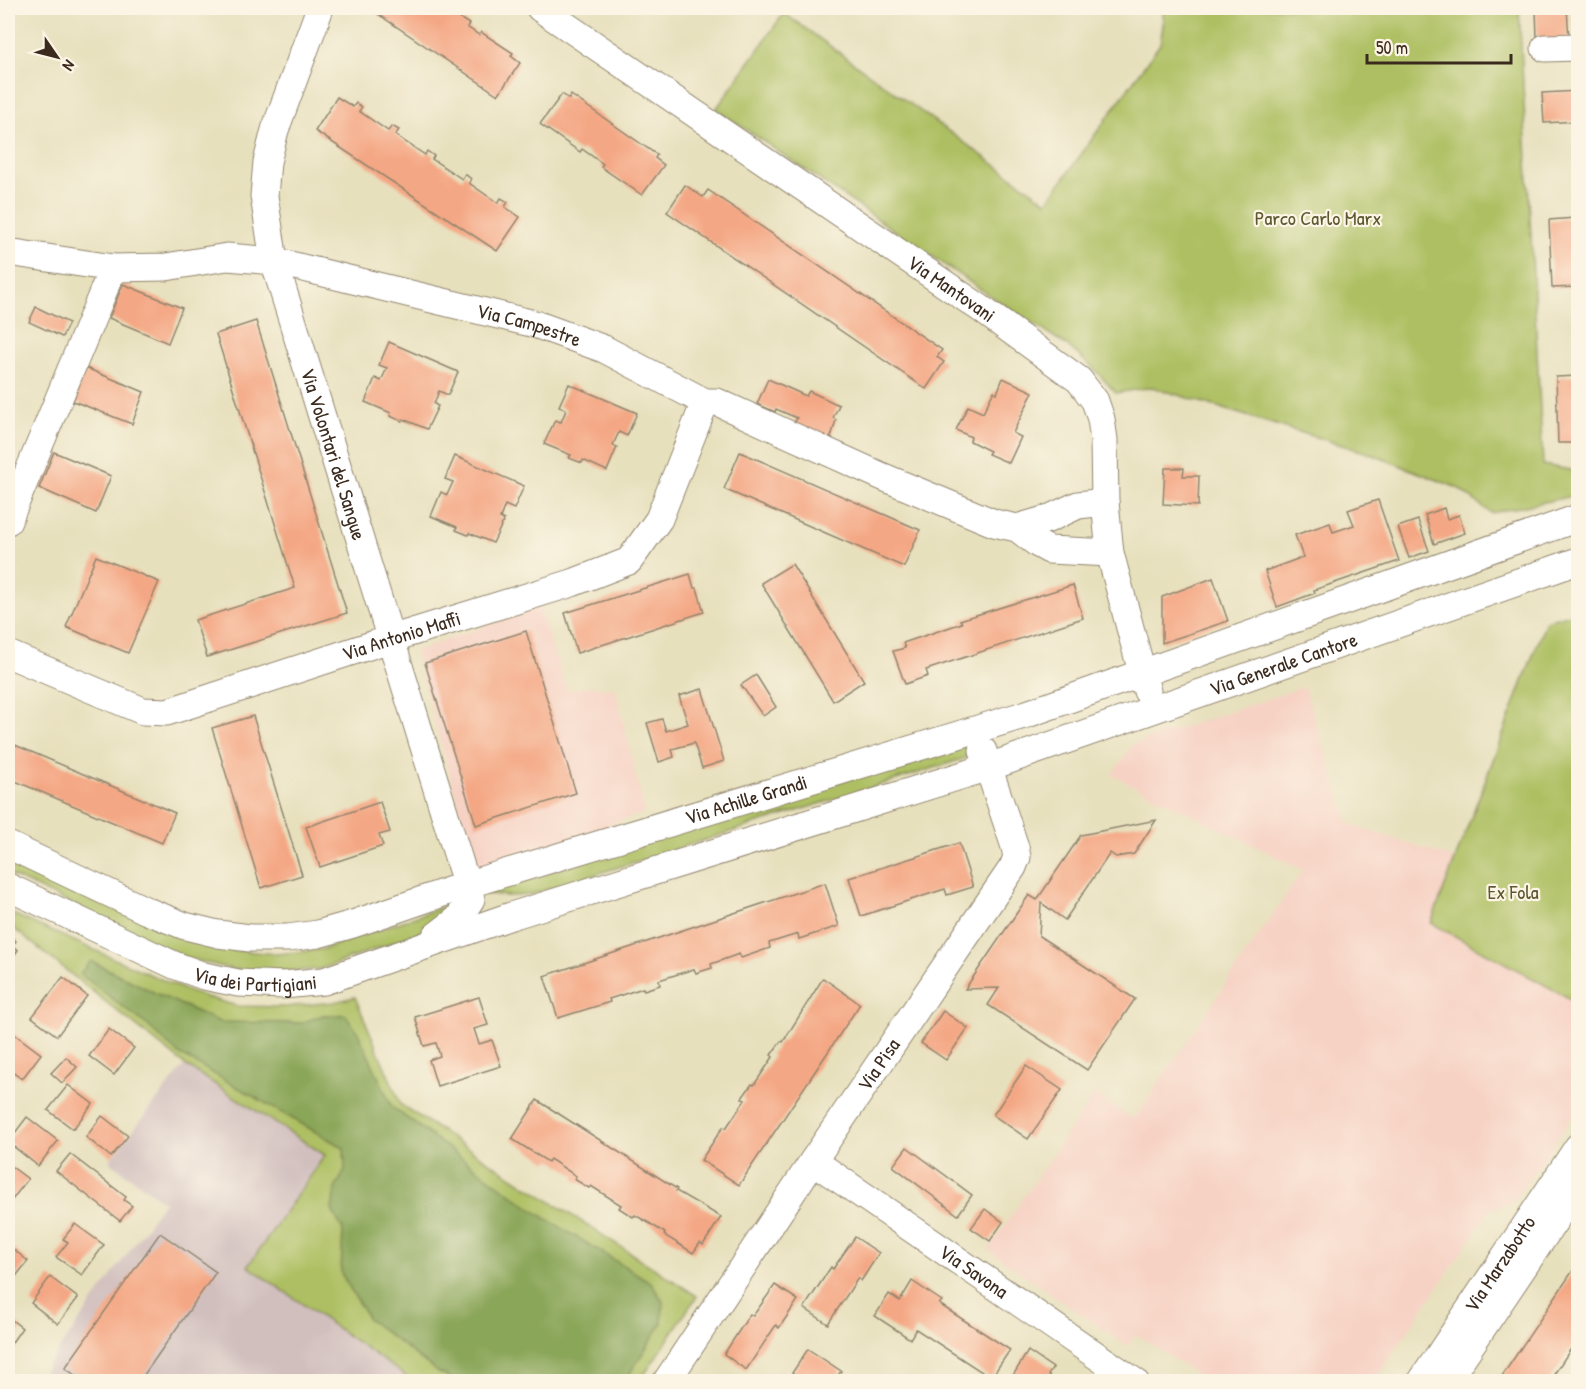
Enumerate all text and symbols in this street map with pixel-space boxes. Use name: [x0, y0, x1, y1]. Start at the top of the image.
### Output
north arrow: [27, 27, 87, 87]
scale bar: [1367, 27, 1511, 65]
text: 50 m: [1376, 35, 1408, 60]
text: N: [58, 56, 81, 76]
park label: Parco Carlo Marx: [1255, 204, 1381, 231]
street label: Via Mantovani: [902, 248, 1001, 328]
street label: Via Campestre: [474, 296, 585, 353]
street label: Via Volontari del Sangue: [295, 365, 373, 543]
street label: Via Antonio Maffi: [338, 604, 464, 667]
street label: Via Generale Cantore: [1206, 625, 1361, 702]
street label: Via Achille Grandi: [682, 768, 810, 830]
park label: Ex Fola: [1487, 878, 1539, 905]
street label: Via dei Partigiani: [190, 959, 318, 998]
street label: Via Pisa: [851, 1033, 906, 1096]
street label: Via Marzabotto: [1458, 1210, 1541, 1317]
street label: Via Savona: [934, 1238, 1014, 1304]

